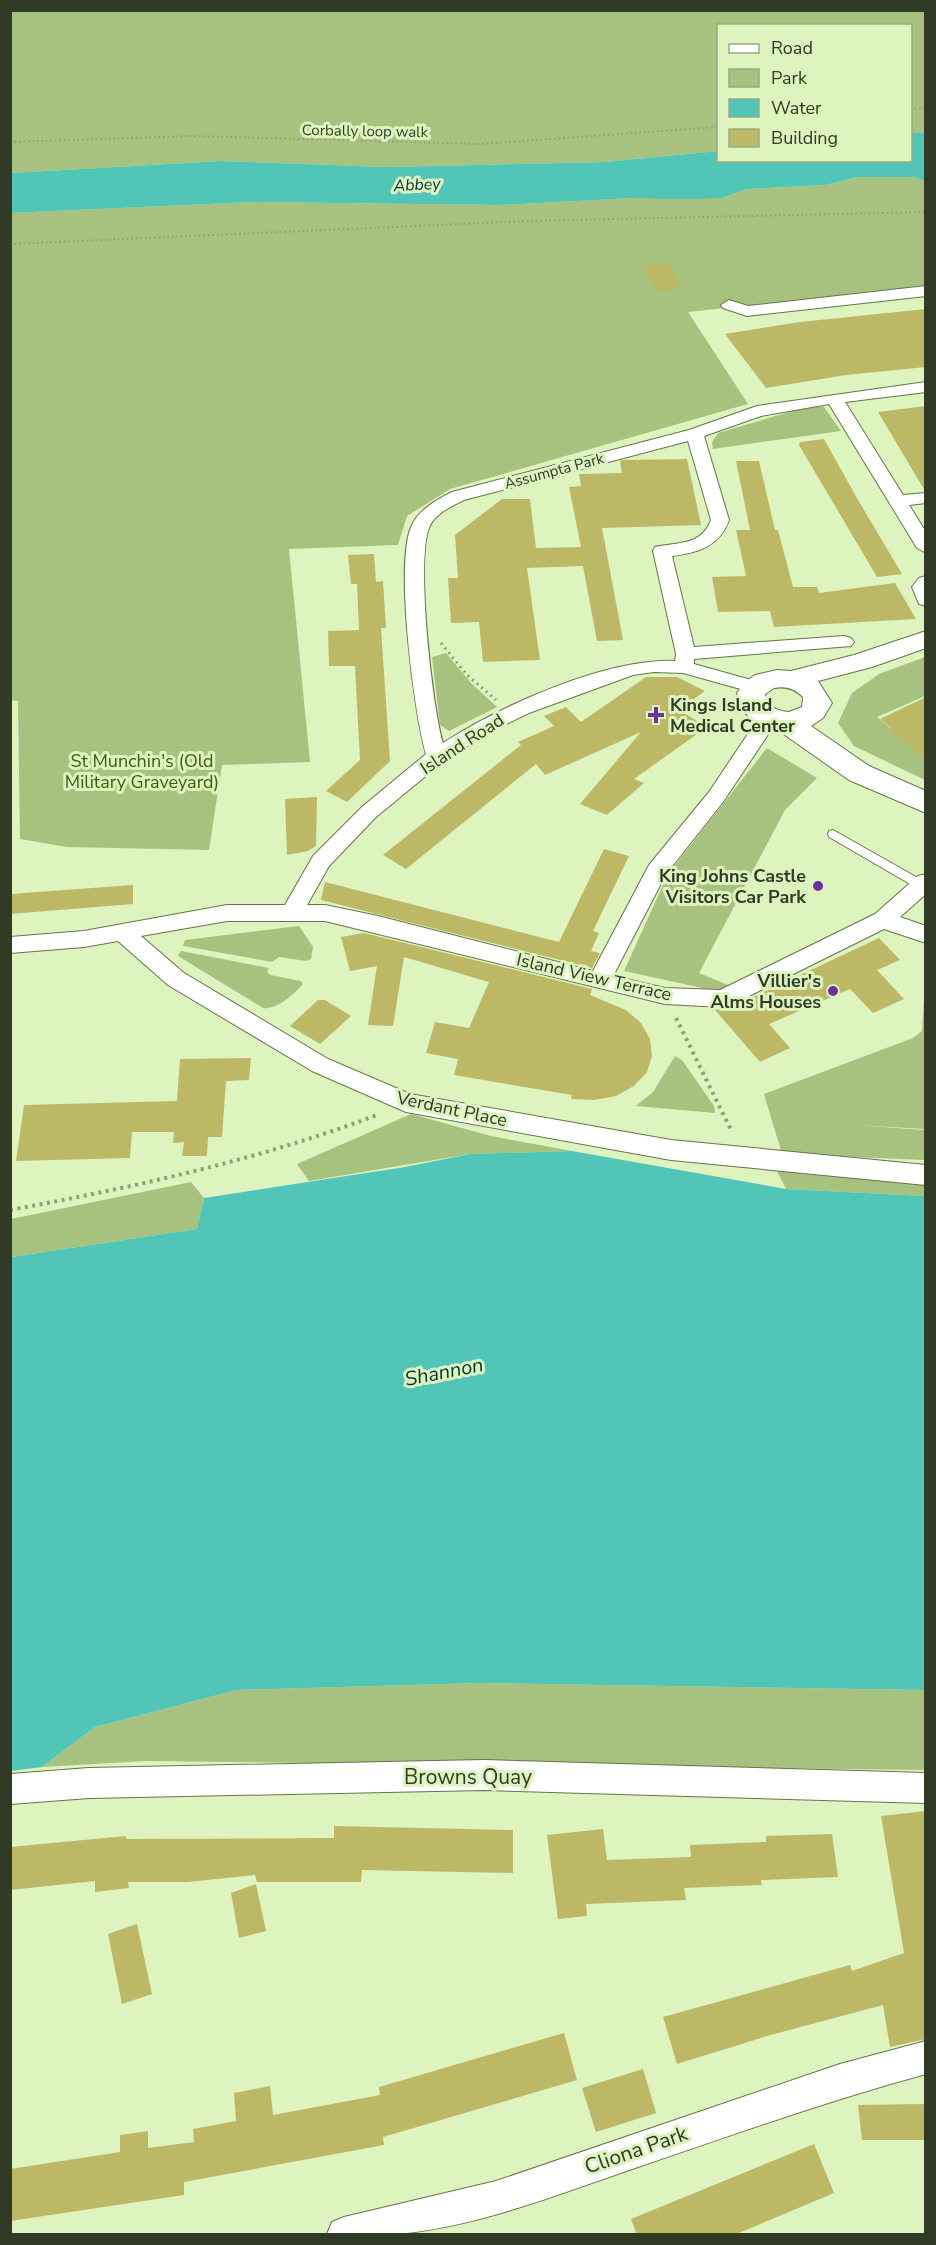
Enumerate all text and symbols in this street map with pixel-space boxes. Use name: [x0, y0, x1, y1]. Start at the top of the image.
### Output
legend: [717, 24, 912, 162]
text: Road: [771, 36, 813, 60]
text: Park: [771, 66, 808, 90]
text: Water: [771, 96, 822, 120]
street label: Corbally loop walk: [302, 120, 429, 142]
text: Building: [771, 126, 838, 150]
water label: Abbey: [392, 173, 442, 197]
street label: Assumpta Park: [502, 448, 606, 494]
place label: Kings Island Medical Center: [670, 693, 795, 738]
marker: Kings Island Medical Center: [647, 706, 665, 724]
street label: Island Road: [415, 708, 509, 780]
park label: St Munchin's (Old Military Graveyard): [65, 749, 219, 794]
place label: King Johns Castle Visitors Car Park: [659, 864, 806, 909]
marker: King Johns Castle Visitors Car Park: [811, 879, 825, 893]
street label: Island View Terrace: [514, 947, 674, 1007]
place label: Villier's Alms Houses: [710, 969, 821, 1014]
marker: Villier's Alms Houses: [826, 984, 840, 998]
street label: Verdant Place: [394, 1085, 509, 1132]
water label: Shannon: [402, 1351, 486, 1393]
street label: Browns Quay: [404, 1763, 532, 1791]
street label: Cliona Park: [581, 2119, 692, 2181]

